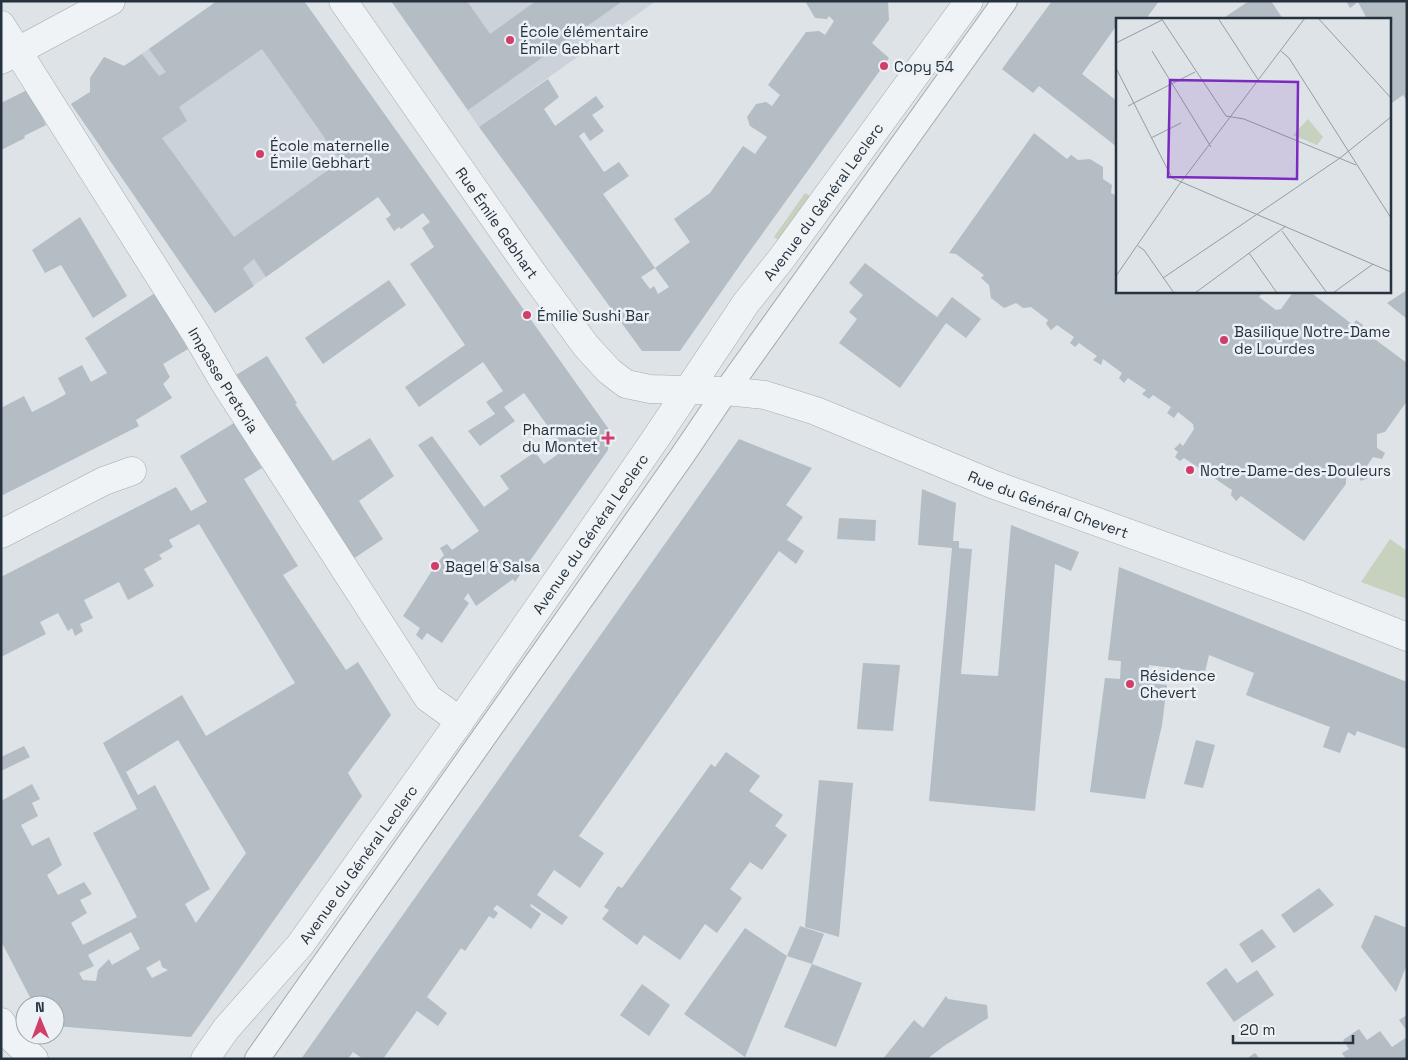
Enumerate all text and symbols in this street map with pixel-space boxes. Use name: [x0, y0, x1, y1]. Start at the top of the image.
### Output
inset map: [1116, 18, 1390, 292]
place label: École élémentaire Émile Gebhart: [520, 22, 649, 58]
marker: École élémentaire Émile Gebhart: [504, 34, 516, 46]
place label: Copy 54: [894, 57, 954, 76]
marker: Copy 54: [878, 60, 890, 72]
street label: Avenue du Général Leclerc: [759, 119, 887, 284]
place label: École maternelle Émile Gebhart: [270, 136, 390, 172]
marker: École maternelle Émile Gebhart: [254, 148, 266, 160]
street label: Rue Émile Gebhart: [452, 163, 543, 282]
place label: Émilie Sushi Bar: [537, 306, 650, 325]
marker: Émilie Sushi Bar: [521, 309, 533, 321]
place label: Basilique Notre-Dame de Lourdes: [1234, 322, 1390, 358]
street label: Impasse Pretoria: [184, 323, 264, 436]
marker: Basilique Notre-Dame de Lourdes: [1218, 334, 1230, 346]
place label: Pharmacie du Montet: [522, 420, 598, 456]
marker: Pharmacie du Montet: [602, 432, 614, 444]
street label: Avenue du Général Leclerc: [528, 449, 652, 617]
place label: Notre-Dame-des-Douleurs: [1200, 461, 1391, 480]
marker: Notre-Dame-des-Douleurs: [1184, 464, 1196, 476]
street label: Rue du Général Chevert: [965, 466, 1131, 542]
place label: Bagel & Salsa: [445, 557, 541, 576]
marker: Bagel & Salsa: [429, 560, 441, 572]
place label: Résidence Chevert: [1140, 666, 1216, 702]
marker: Résidence Chevert: [1124, 678, 1136, 690]
street label: Avenue du Général Leclerc: [295, 781, 421, 947]
north arrow: [15, 995, 65, 1045]
text: N: [35, 998, 45, 1016]
scale bar: [1233, 1012, 1353, 1044]
text: 20 m: [1240, 1020, 1275, 1039]

